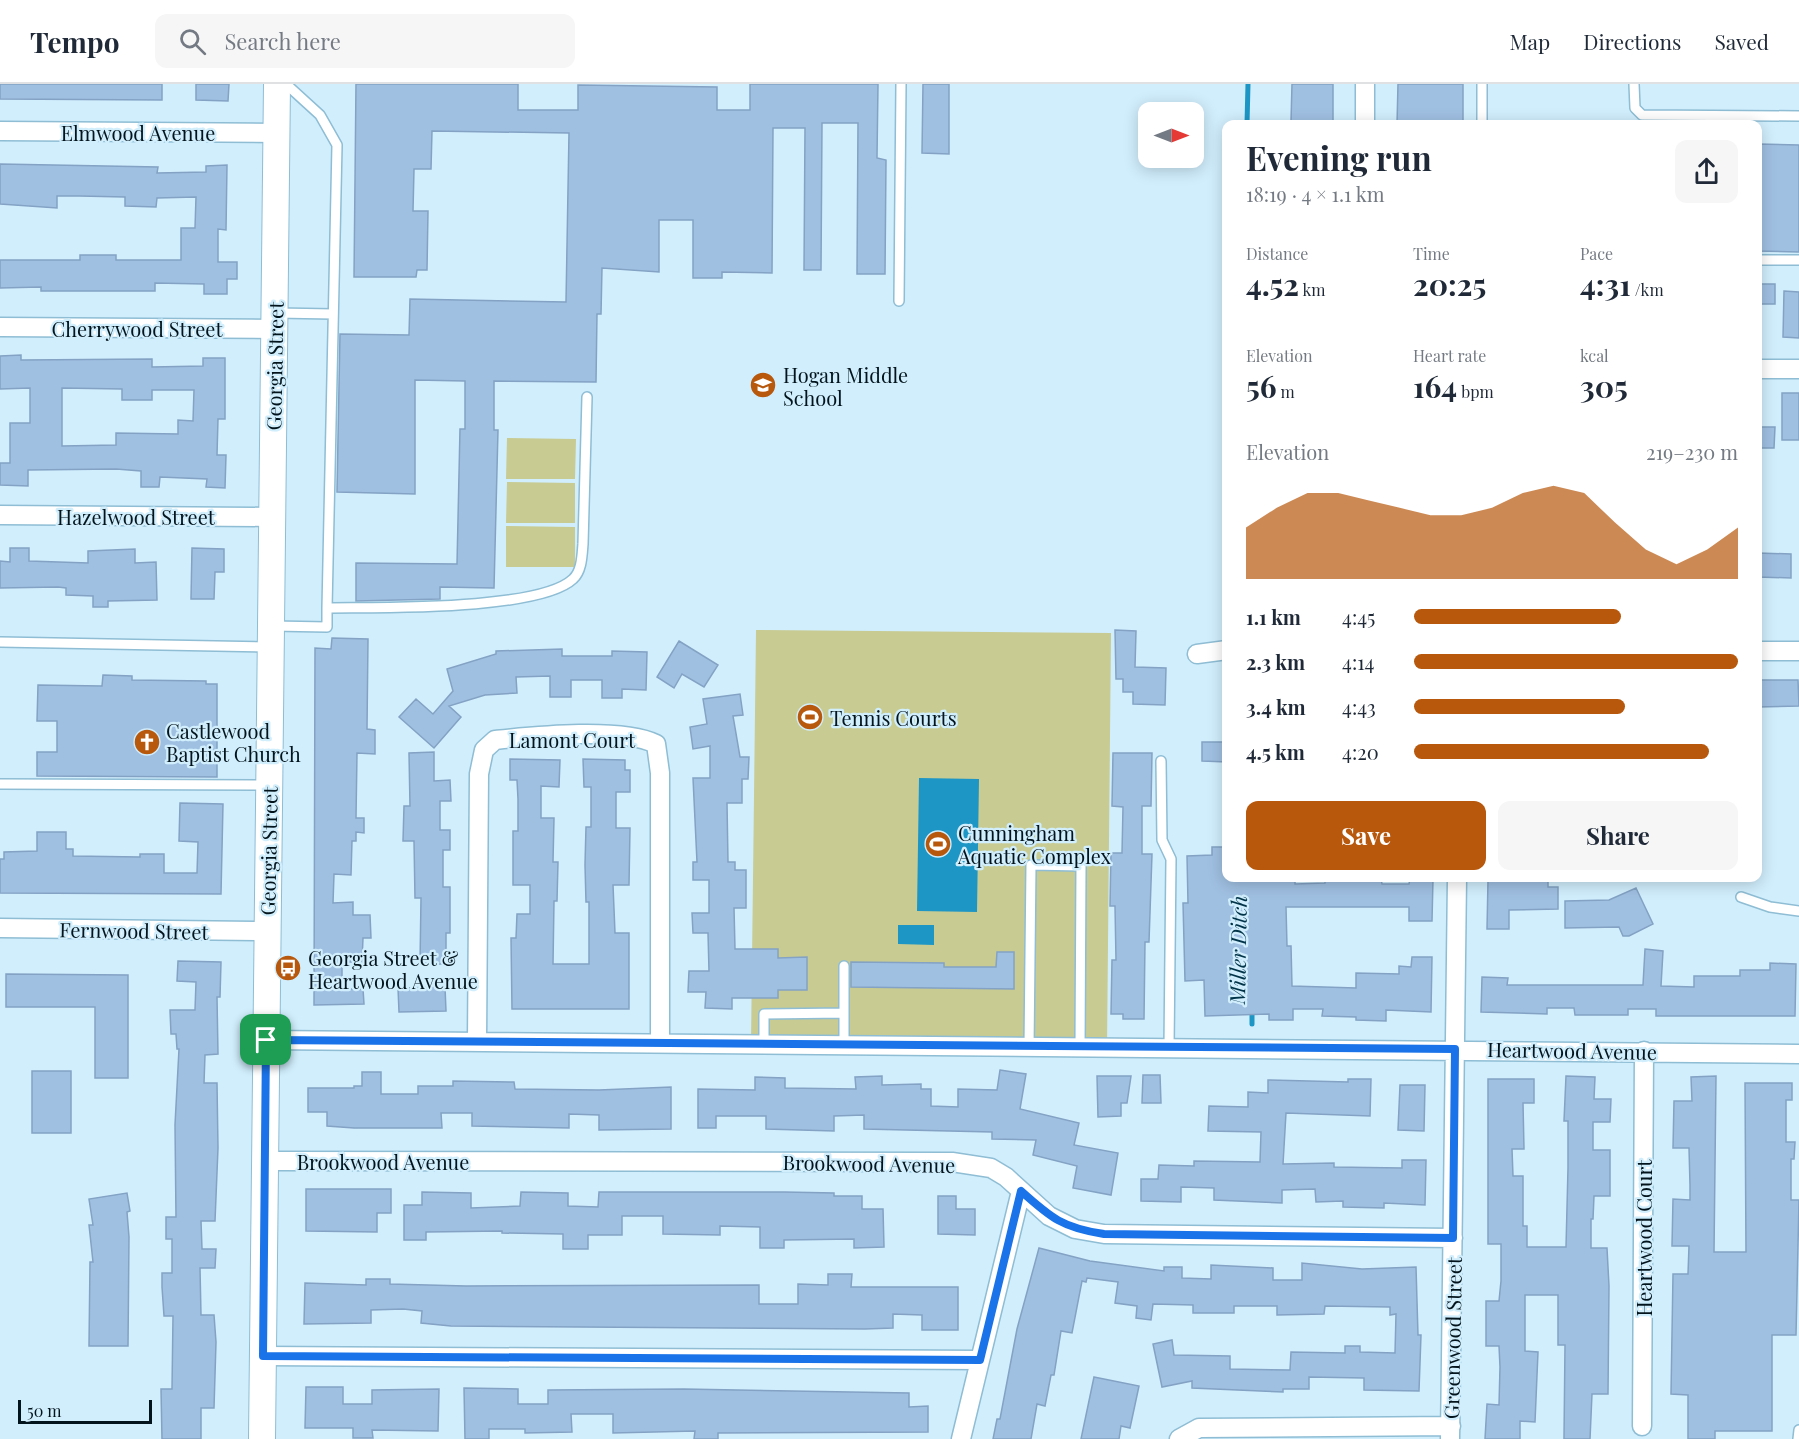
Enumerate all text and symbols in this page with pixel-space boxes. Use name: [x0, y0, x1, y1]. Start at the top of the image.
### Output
search box: [155, 14, 575, 68]
text: Tempo: [30, 23, 119, 60]
icon: search: [176, 25, 209, 58]
text: Search here: [224, 26, 341, 56]
text: Map: [1509, 27, 1550, 55]
text: Directions: [1583, 27, 1681, 55]
text: Saved: [1714, 27, 1769, 55]
north arrow: [1138, 102, 1204, 168]
map controls: [1138, 102, 1204, 168]
street label: Elmwood Avenue: [61, 119, 215, 146]
text: Evening run: [1246, 135, 1432, 179]
button: share: [1675, 140, 1738, 203]
text: 18:19 · 4 × 1.1 km: [1246, 180, 1385, 207]
text: Distance: [1246, 243, 1308, 264]
text: Time: [1413, 243, 1450, 264]
text: Pace: [1580, 243, 1613, 264]
text: 4.52: [1246, 264, 1299, 304]
text: 20:25: [1413, 264, 1486, 304]
text: 4:31: [1580, 264, 1631, 304]
text: km: [1299, 279, 1326, 300]
text: /km: [1631, 279, 1664, 300]
street label: Georgia Street: [259, 300, 289, 431]
street label: Cherrywood Street: [52, 315, 223, 342]
text: Elevation: [1246, 345, 1313, 366]
text: Heart rate: [1413, 345, 1486, 366]
text: kcal: [1580, 345, 1609, 366]
place label: Hogan Middle School: [783, 361, 908, 411]
text: 56: [1246, 366, 1277, 406]
text: 164: [1413, 366, 1457, 406]
text: 305: [1580, 366, 1628, 406]
school or university icon: Hogan Middle School: [748, 370, 778, 400]
text: m: [1277, 381, 1295, 402]
text: bpm: [1457, 381, 1494, 402]
text: Elevation: [1246, 438, 1329, 465]
text: 219–230 m: [1646, 438, 1738, 465]
street label: Hazelwood Street: [57, 503, 216, 530]
text: 1.1 km: [1246, 603, 1301, 630]
text: 4:45: [1342, 603, 1375, 630]
text: 2.3 km: [1246, 648, 1305, 675]
text: 4:14: [1342, 648, 1374, 675]
text: 3.4 km: [1246, 693, 1306, 720]
text: 4:43: [1342, 693, 1376, 720]
sports icon: Tennis Courts: [795, 702, 825, 732]
place label: Tennis Courts: [830, 704, 957, 731]
place label: Castlewood Baptist Church: [166, 717, 301, 767]
street label: Lamont Court: [509, 726, 636, 753]
church icon: Castlewood Baptist Church: [132, 727, 162, 757]
text: 4.5 km: [1246, 738, 1305, 765]
text: 4:20: [1342, 738, 1379, 765]
street label: Georgia Street: [253, 785, 283, 916]
button: Save: [1246, 801, 1486, 870]
button: Share: [1498, 801, 1738, 870]
place label: Cunningham Aquatic Complex: [957, 819, 1112, 869]
sports icon: Cunningham Aquatic Complex: [923, 829, 953, 859]
water label: Miller Ditch: [1222, 895, 1252, 1006]
street label: Fernwood Street: [59, 915, 210, 945]
place label: Georgia Street & Heartwood Avenue: [308, 944, 478, 994]
bus stop icon: Georgia Street & Heartwood Avenue: [273, 953, 303, 983]
pin: [240, 1014, 291, 1065]
icon: arrive: [249, 1023, 282, 1056]
street label: Heartwood Avenue: [1487, 1035, 1657, 1065]
street label: Brookwood Avenue: [297, 1148, 469, 1175]
street label: Brookwood Avenue: [782, 1148, 956, 1178]
street label: Heartwood Court: [1630, 1159, 1657, 1316]
street label: Greenwood Street: [1437, 1256, 1467, 1419]
scale bar: [18, 1397, 152, 1424]
text: 50 m: [27, 1400, 61, 1421]

